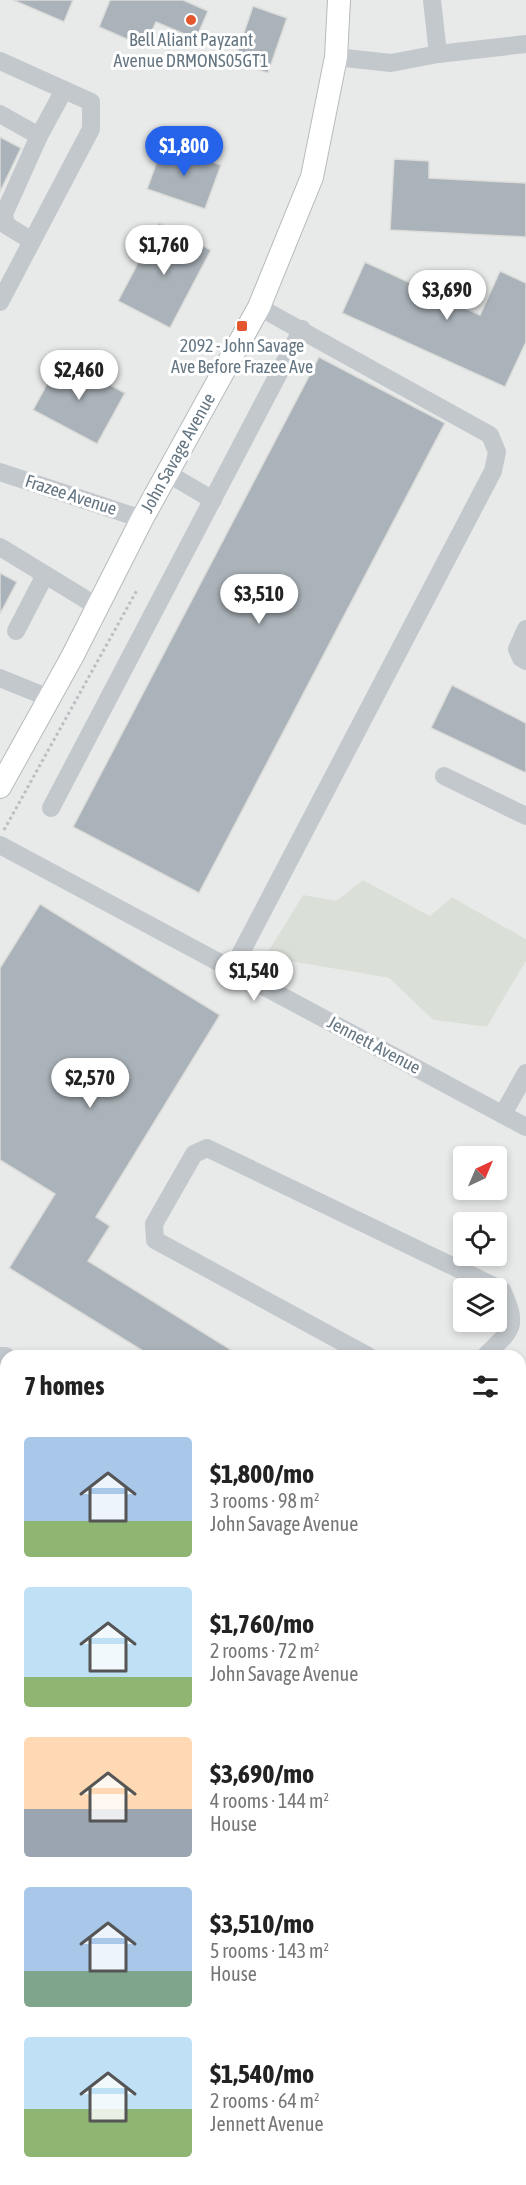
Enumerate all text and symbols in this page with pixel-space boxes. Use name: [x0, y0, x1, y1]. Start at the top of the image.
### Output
marker: Bell Aliant Payzant Avenue DRMONS05GT1: [184, 13, 198, 27]
place label: Bell Aliant Payzant Avenue DRMONS05GT1: [114, 29, 268, 71]
pin: $1,800: [135, 126, 233, 177]
text: $1,800: [159, 134, 209, 157]
pin: $1,760: [115, 225, 213, 276]
text: $1,760: [139, 233, 189, 256]
pin: $3,690: [398, 270, 496, 321]
text: $3,690: [422, 278, 472, 301]
marker: 2092 - John Savage Ave Before Frazee Ave: [235, 319, 249, 333]
place label: 2092 - John Savage Ave Before Frazee Ave: [171, 335, 313, 377]
pin: $2,460: [30, 350, 128, 401]
text: $2,460: [54, 358, 104, 381]
street label: John Savage Avenue: [136, 389, 219, 516]
street label: Frazee Avenue: [23, 470, 120, 519]
pin: $3,510: [210, 574, 308, 625]
text: $3,510: [234, 582, 284, 605]
pin: $1,540: [205, 951, 303, 1002]
text: $1,540: [229, 959, 279, 982]
street label: Jennett Avenue: [324, 1011, 424, 1078]
pin: $2,570: [41, 1058, 139, 1109]
text: $2,570: [65, 1066, 115, 1089]
north arrow: [453, 1146, 507, 1200]
map controls: [453, 1146, 507, 1332]
button: locate: [453, 1212, 507, 1266]
button: layers: [453, 1278, 507, 1332]
icon: filters: [469, 1370, 502, 1403]
text: 7 homes: [24, 1371, 104, 1401]
text: $1,800/mo: [210, 1459, 314, 1489]
icon: home: [72, 1461, 144, 1533]
text: 3 rooms · 98 m²: [210, 1489, 320, 1512]
text: John Savage Avenue: [210, 1512, 358, 1535]
text: $1,760/mo: [210, 1609, 314, 1639]
icon: home: [72, 1611, 144, 1683]
text: 2 rooms · 72 m²: [210, 1639, 320, 1662]
text: John Savage Avenue: [210, 1662, 358, 1685]
text: $3,690/mo: [210, 1759, 314, 1789]
icon: home: [72, 1761, 144, 1833]
text: 4 rooms · 144 m²: [210, 1789, 329, 1812]
text: House: [210, 1812, 257, 1835]
text: $3,510/mo: [210, 1909, 314, 1939]
icon: home: [72, 1911, 144, 1983]
text: 5 rooms · 143 m²: [210, 1939, 329, 1962]
text: House: [210, 1962, 257, 1985]
text: $1,540/mo: [210, 2059, 314, 2089]
icon: home: [72, 2061, 144, 2133]
text: 2 rooms · 64 m²: [210, 2089, 320, 2112]
text: Jennett Avenue: [210, 2112, 324, 2135]

